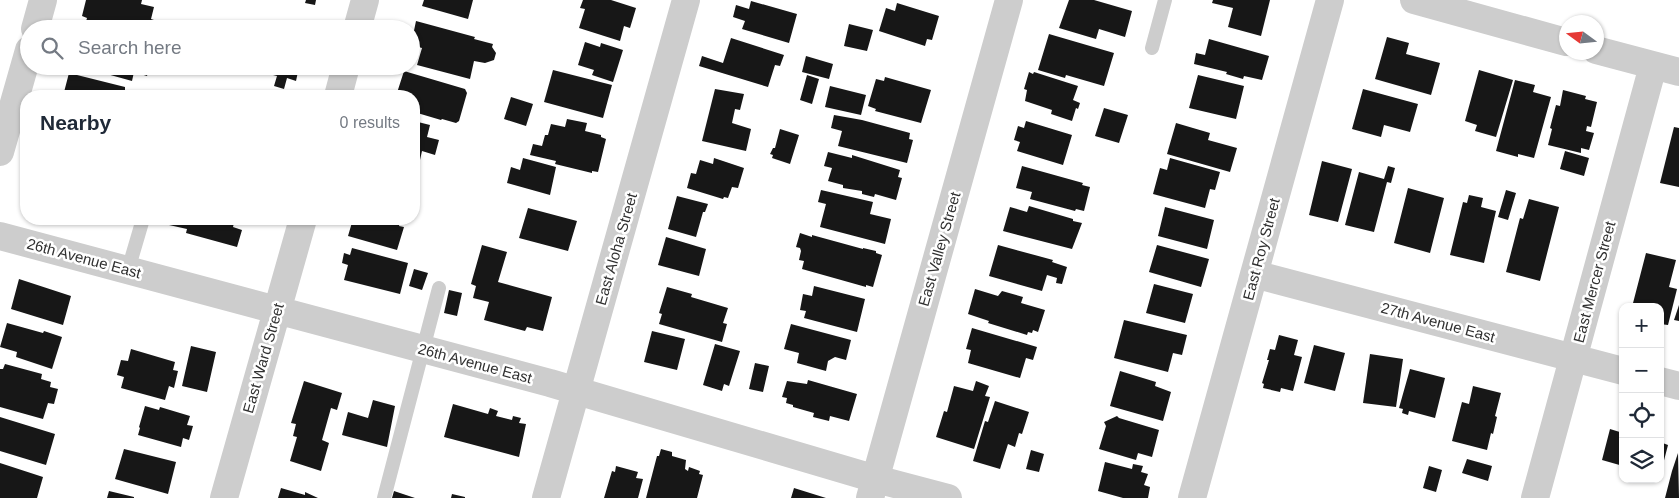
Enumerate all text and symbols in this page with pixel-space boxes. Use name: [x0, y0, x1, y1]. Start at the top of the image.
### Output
north arrow: [1559, 15, 1604, 60]
search box: [20, 20, 420, 75]
icon: search: [38, 34, 66, 62]
text: Search here: [78, 37, 182, 58]
text: Nearby: [40, 111, 111, 134]
text: 0 results: [340, 114, 400, 131]
street label: East Valley Street: [915, 189, 964, 308]
street label: East Aloha Street: [592, 190, 640, 307]
street label: East Roy Street: [1239, 195, 1283, 302]
street label: East Mercer Street: [1570, 219, 1619, 345]
street label: 26th Avenue East: [25, 235, 144, 282]
street label: 27th Avenue East: [1379, 299, 1498, 346]
street label: East Ward Street: [239, 300, 287, 415]
map controls: [1619, 303, 1664, 483]
button: +: [1619, 303, 1664, 348]
street label: 26th Avenue East: [416, 340, 535, 387]
button: −: [1619, 348, 1664, 393]
button: locate: [1619, 393, 1664, 438]
button: layers: [1619, 438, 1664, 483]

